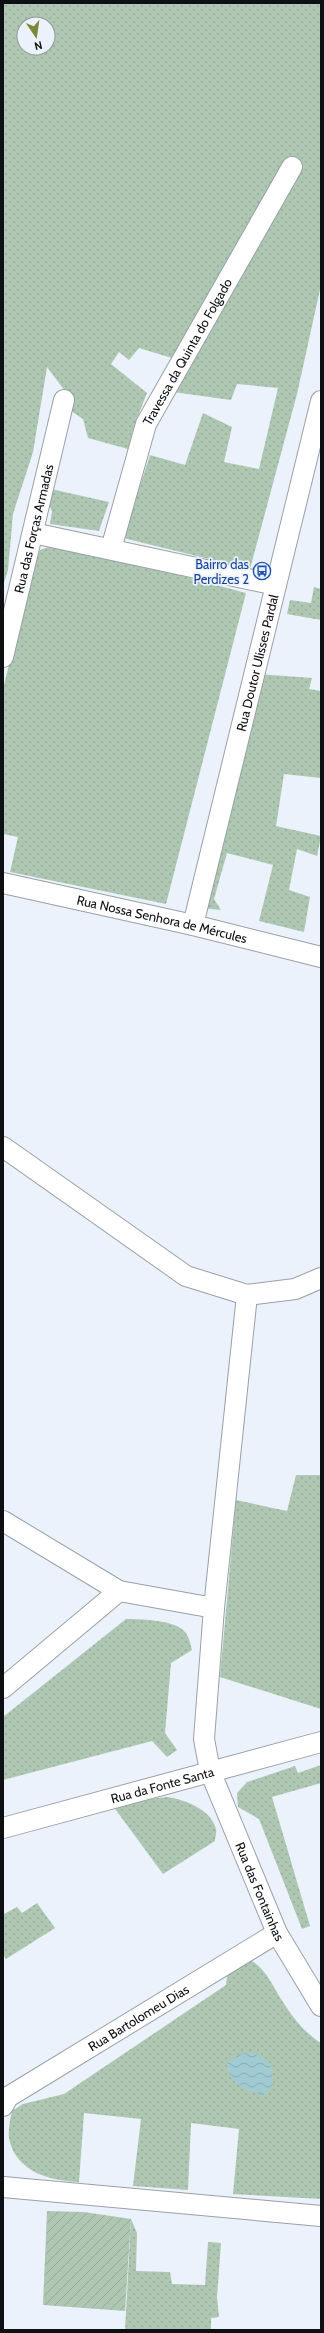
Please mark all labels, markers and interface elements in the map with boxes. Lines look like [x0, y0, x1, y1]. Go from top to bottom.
north arrow [16, 16, 56, 56]
text: N [33, 38, 44, 53]
street label: Travessa da Quinta do Folgado [139, 275, 235, 428]
street label: Rua das Forças Armadas [10, 462, 57, 595]
place label: Bairro das Perdizes 2 [193, 556, 250, 587]
bus stop icon: Bairro das Perdizes 2 [252, 561, 272, 581]
street label: Rua Doutor Ulisses Pardal [233, 593, 282, 733]
street label: Rua Nossa Senhora de Mércules [75, 892, 249, 946]
street label: Rua da Fonte Santa [109, 1763, 216, 1807]
street label: Rua das Fontainhas [232, 1840, 288, 1944]
street label: Rua Bartolomeu Dias [85, 1980, 192, 2054]

